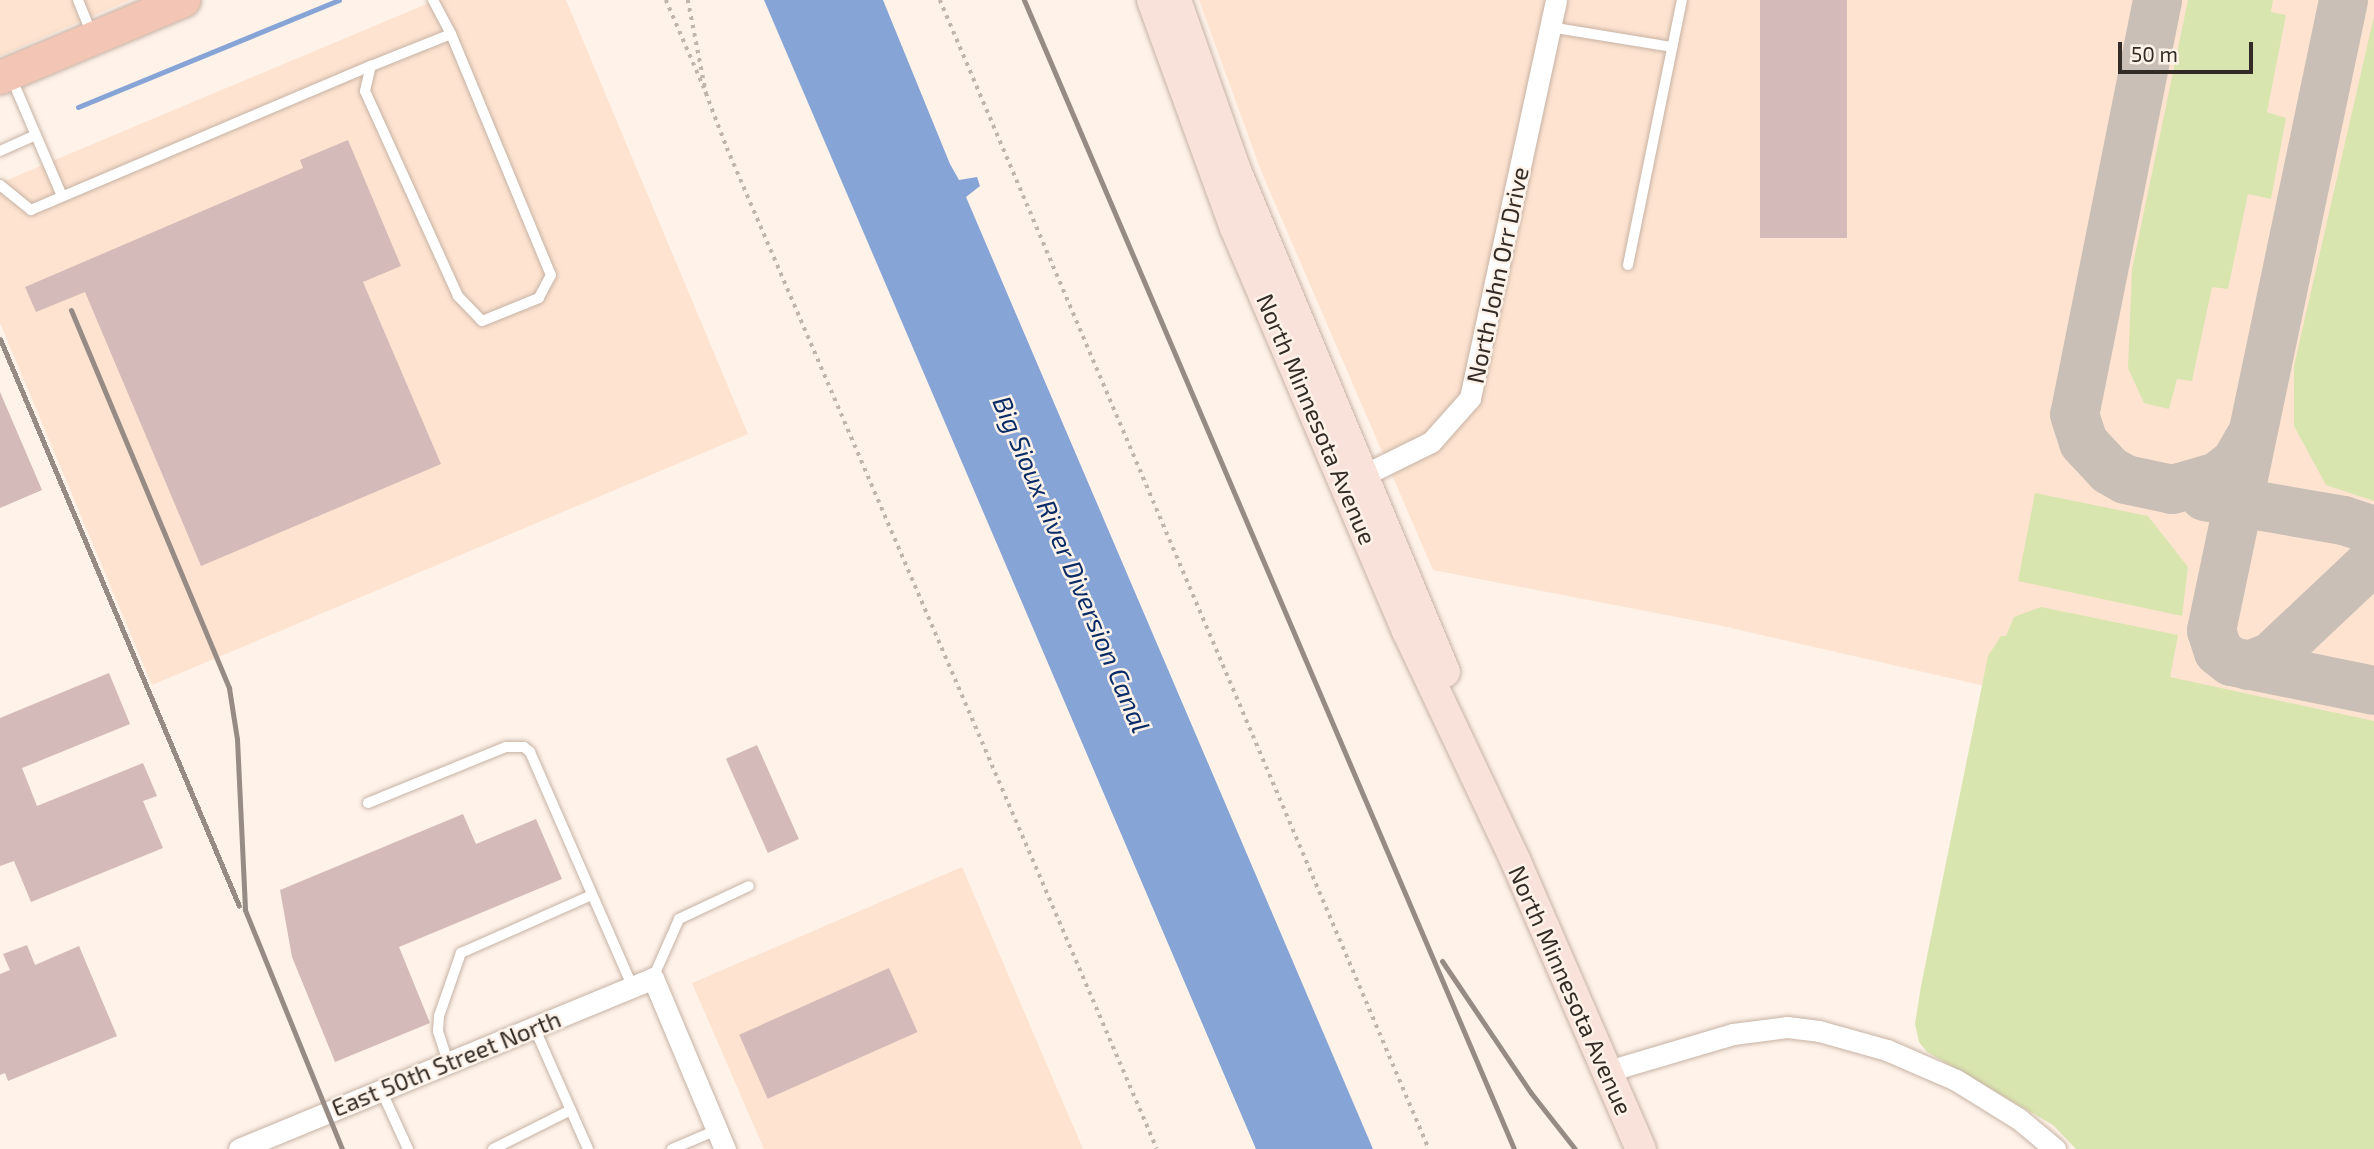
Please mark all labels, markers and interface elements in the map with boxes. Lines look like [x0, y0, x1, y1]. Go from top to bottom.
scale bar [2122, 28, 2257, 72]
text: 50 m [2131, 41, 2178, 66]
street label: North John Orr Drive [1460, 164, 1534, 386]
street label: North Minnesota Avenue [1251, 289, 1383, 549]
water label: Big Sioux River Diversion Canal [987, 391, 1157, 737]
street label: North Minnesota Avenue [1503, 861, 1639, 1119]
street label: East 50th Street North [327, 1004, 565, 1122]

